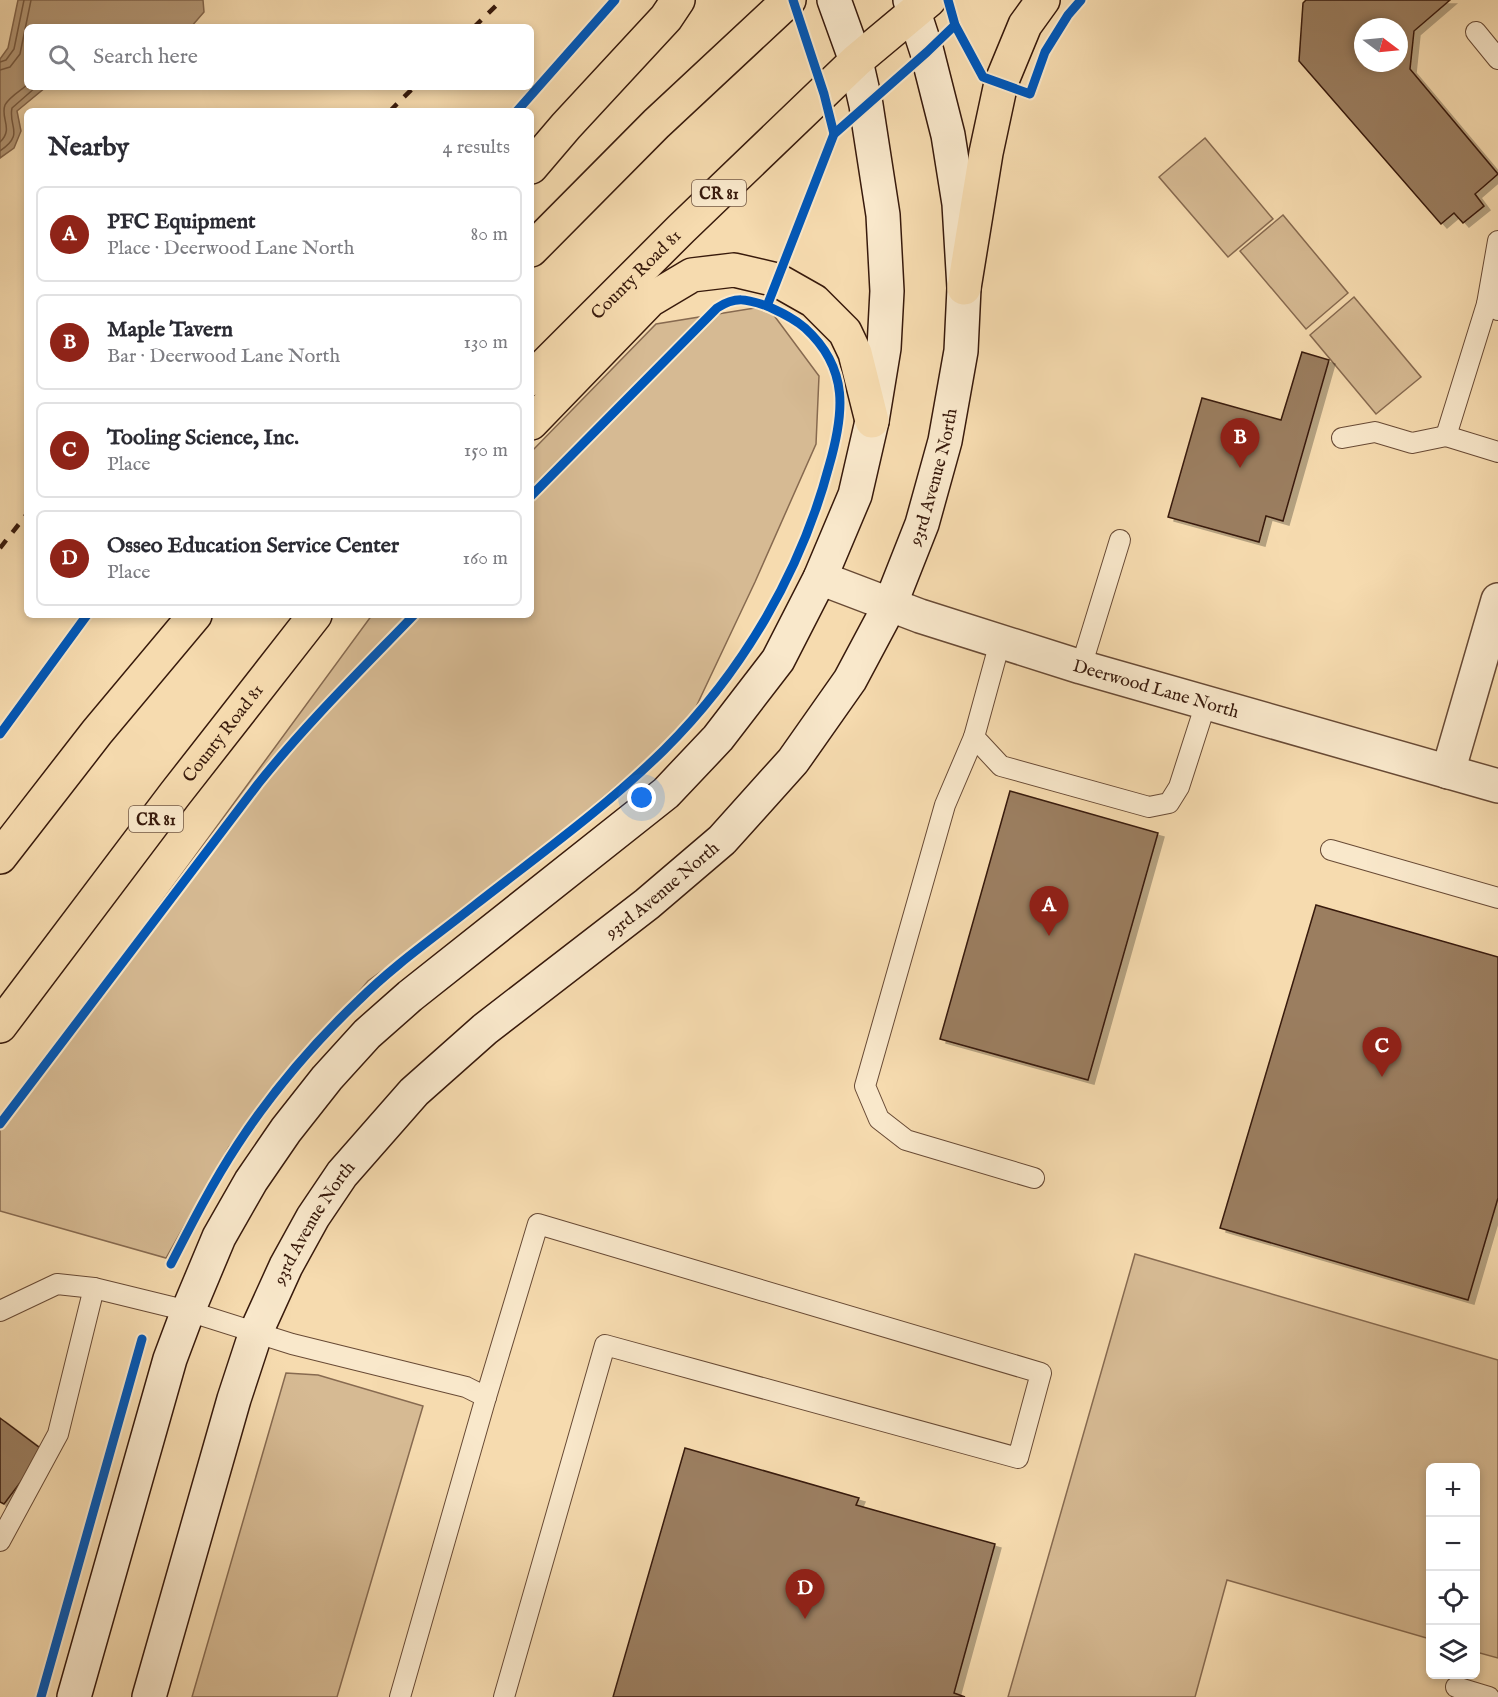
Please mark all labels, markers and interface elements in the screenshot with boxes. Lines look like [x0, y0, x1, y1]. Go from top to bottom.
north arrow [1354, 18, 1408, 72]
search box [24, 24, 534, 90]
icon: search [45, 41, 78, 74]
text: Search here [93, 43, 198, 71]
text: Nearby [48, 131, 129, 164]
text: 4 results [443, 135, 510, 160]
road number: CR 81 [692, 180, 746, 206]
text: PFC Equipment [107, 208, 256, 236]
text: A [63, 222, 76, 247]
text: 80 m [471, 222, 508, 247]
street label: County Road 81 [587, 225, 687, 326]
text: Place · Deerwood Lane North [107, 236, 354, 261]
text: Maple Tavern [107, 316, 233, 344]
text: B [63, 330, 76, 355]
text: 130 m [463, 330, 508, 355]
text: Bar · Deerwood Lane North [107, 344, 340, 369]
street label: 93rd Avenue North [904, 406, 964, 550]
pin: B [1220, 418, 1260, 468]
text: Tooling Science, Inc. [107, 424, 299, 452]
text: C [62, 438, 77, 463]
text: 150 m [464, 438, 508, 463]
text: Place [107, 452, 150, 477]
text: Osseo Education Service Center [107, 532, 399, 560]
text: D [61, 546, 78, 571]
text: 160 m [462, 546, 508, 571]
text: Place [107, 560, 150, 585]
street label: Deerwood Lane North [1070, 655, 1242, 725]
street label: County Road 81 [178, 680, 270, 788]
your location [627, 783, 656, 812]
road number: CR 81 [129, 806, 183, 832]
street label: 93rd Avenue North [601, 837, 725, 945]
pin: A [1030, 886, 1068, 936]
pin: C [1362, 1028, 1402, 1077]
street label: 93rd Avenue North [268, 1157, 361, 1290]
map controls [1426, 1463, 1480, 1679]
button: + [1426, 1463, 1480, 1517]
button: − [1426, 1517, 1480, 1571]
pin: D [786, 1570, 824, 1619]
button: locate [1426, 1571, 1480, 1625]
button: layers [1426, 1625, 1480, 1679]

